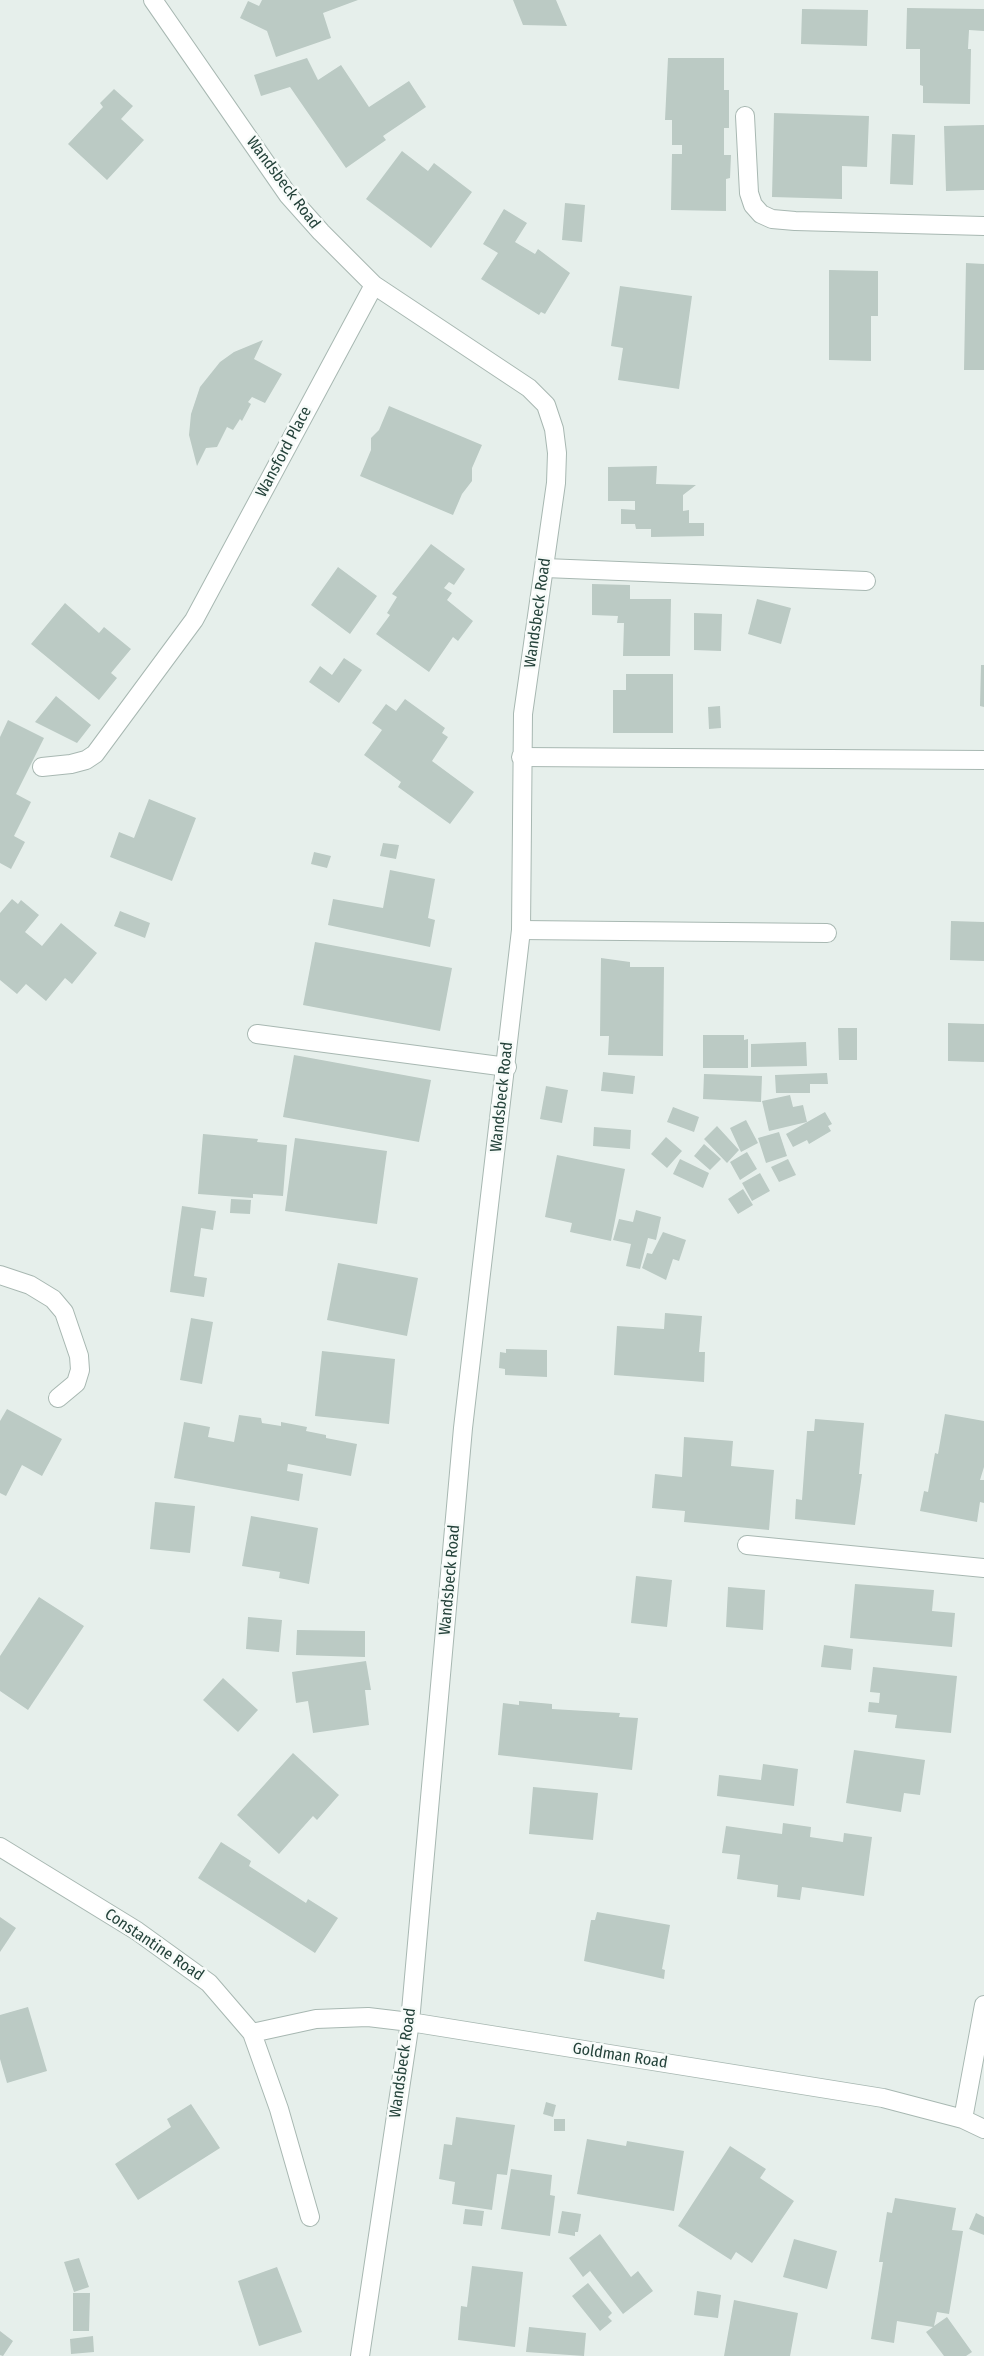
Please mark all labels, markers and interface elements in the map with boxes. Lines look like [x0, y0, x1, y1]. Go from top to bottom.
street label: Wandsbeck Road [242, 133, 324, 233]
street label: Wansford Place [252, 403, 316, 501]
street label: Wandsbeck Road [521, 557, 555, 669]
street label: Wandsbeck Road [487, 1041, 517, 1153]
street label: Wandsbeck Road [436, 1524, 464, 1636]
street label: Constantine Road [101, 1905, 207, 1985]
street label: Wandsbeck Road [386, 2007, 420, 2119]
street label: Goldman Road [571, 2039, 669, 2073]

